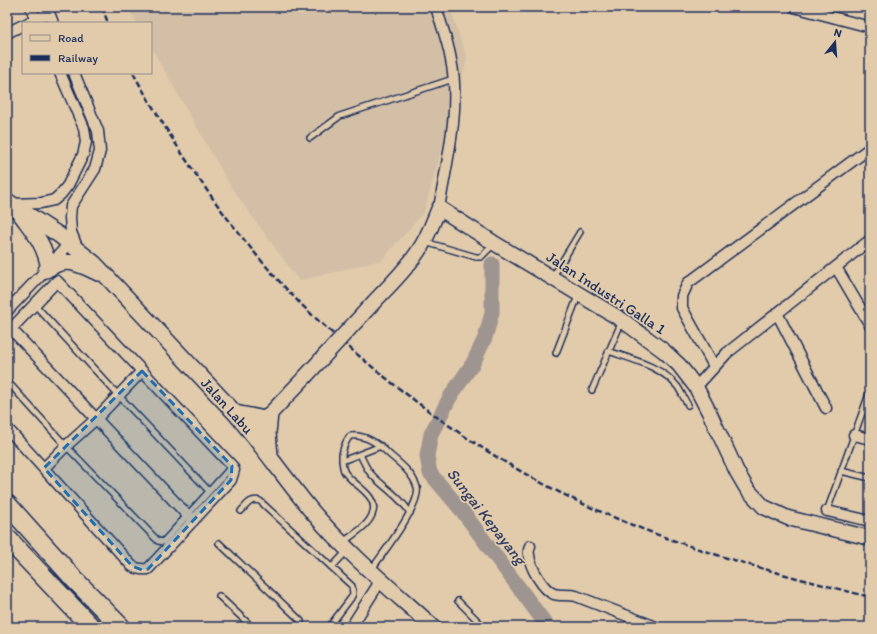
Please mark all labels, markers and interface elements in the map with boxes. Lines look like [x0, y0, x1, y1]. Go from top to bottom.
legend [22, 22, 152, 74]
north arrow [815, 22, 855, 62]
text: N [832, 26, 843, 40]
text: Road [58, 31, 84, 45]
text: Railway [58, 51, 98, 65]
street label: Jalan Industri Galla 1 [543, 248, 669, 338]
street label: Jalan Labu [197, 374, 257, 438]
water label: Sungai Kepayang [443, 464, 531, 570]

